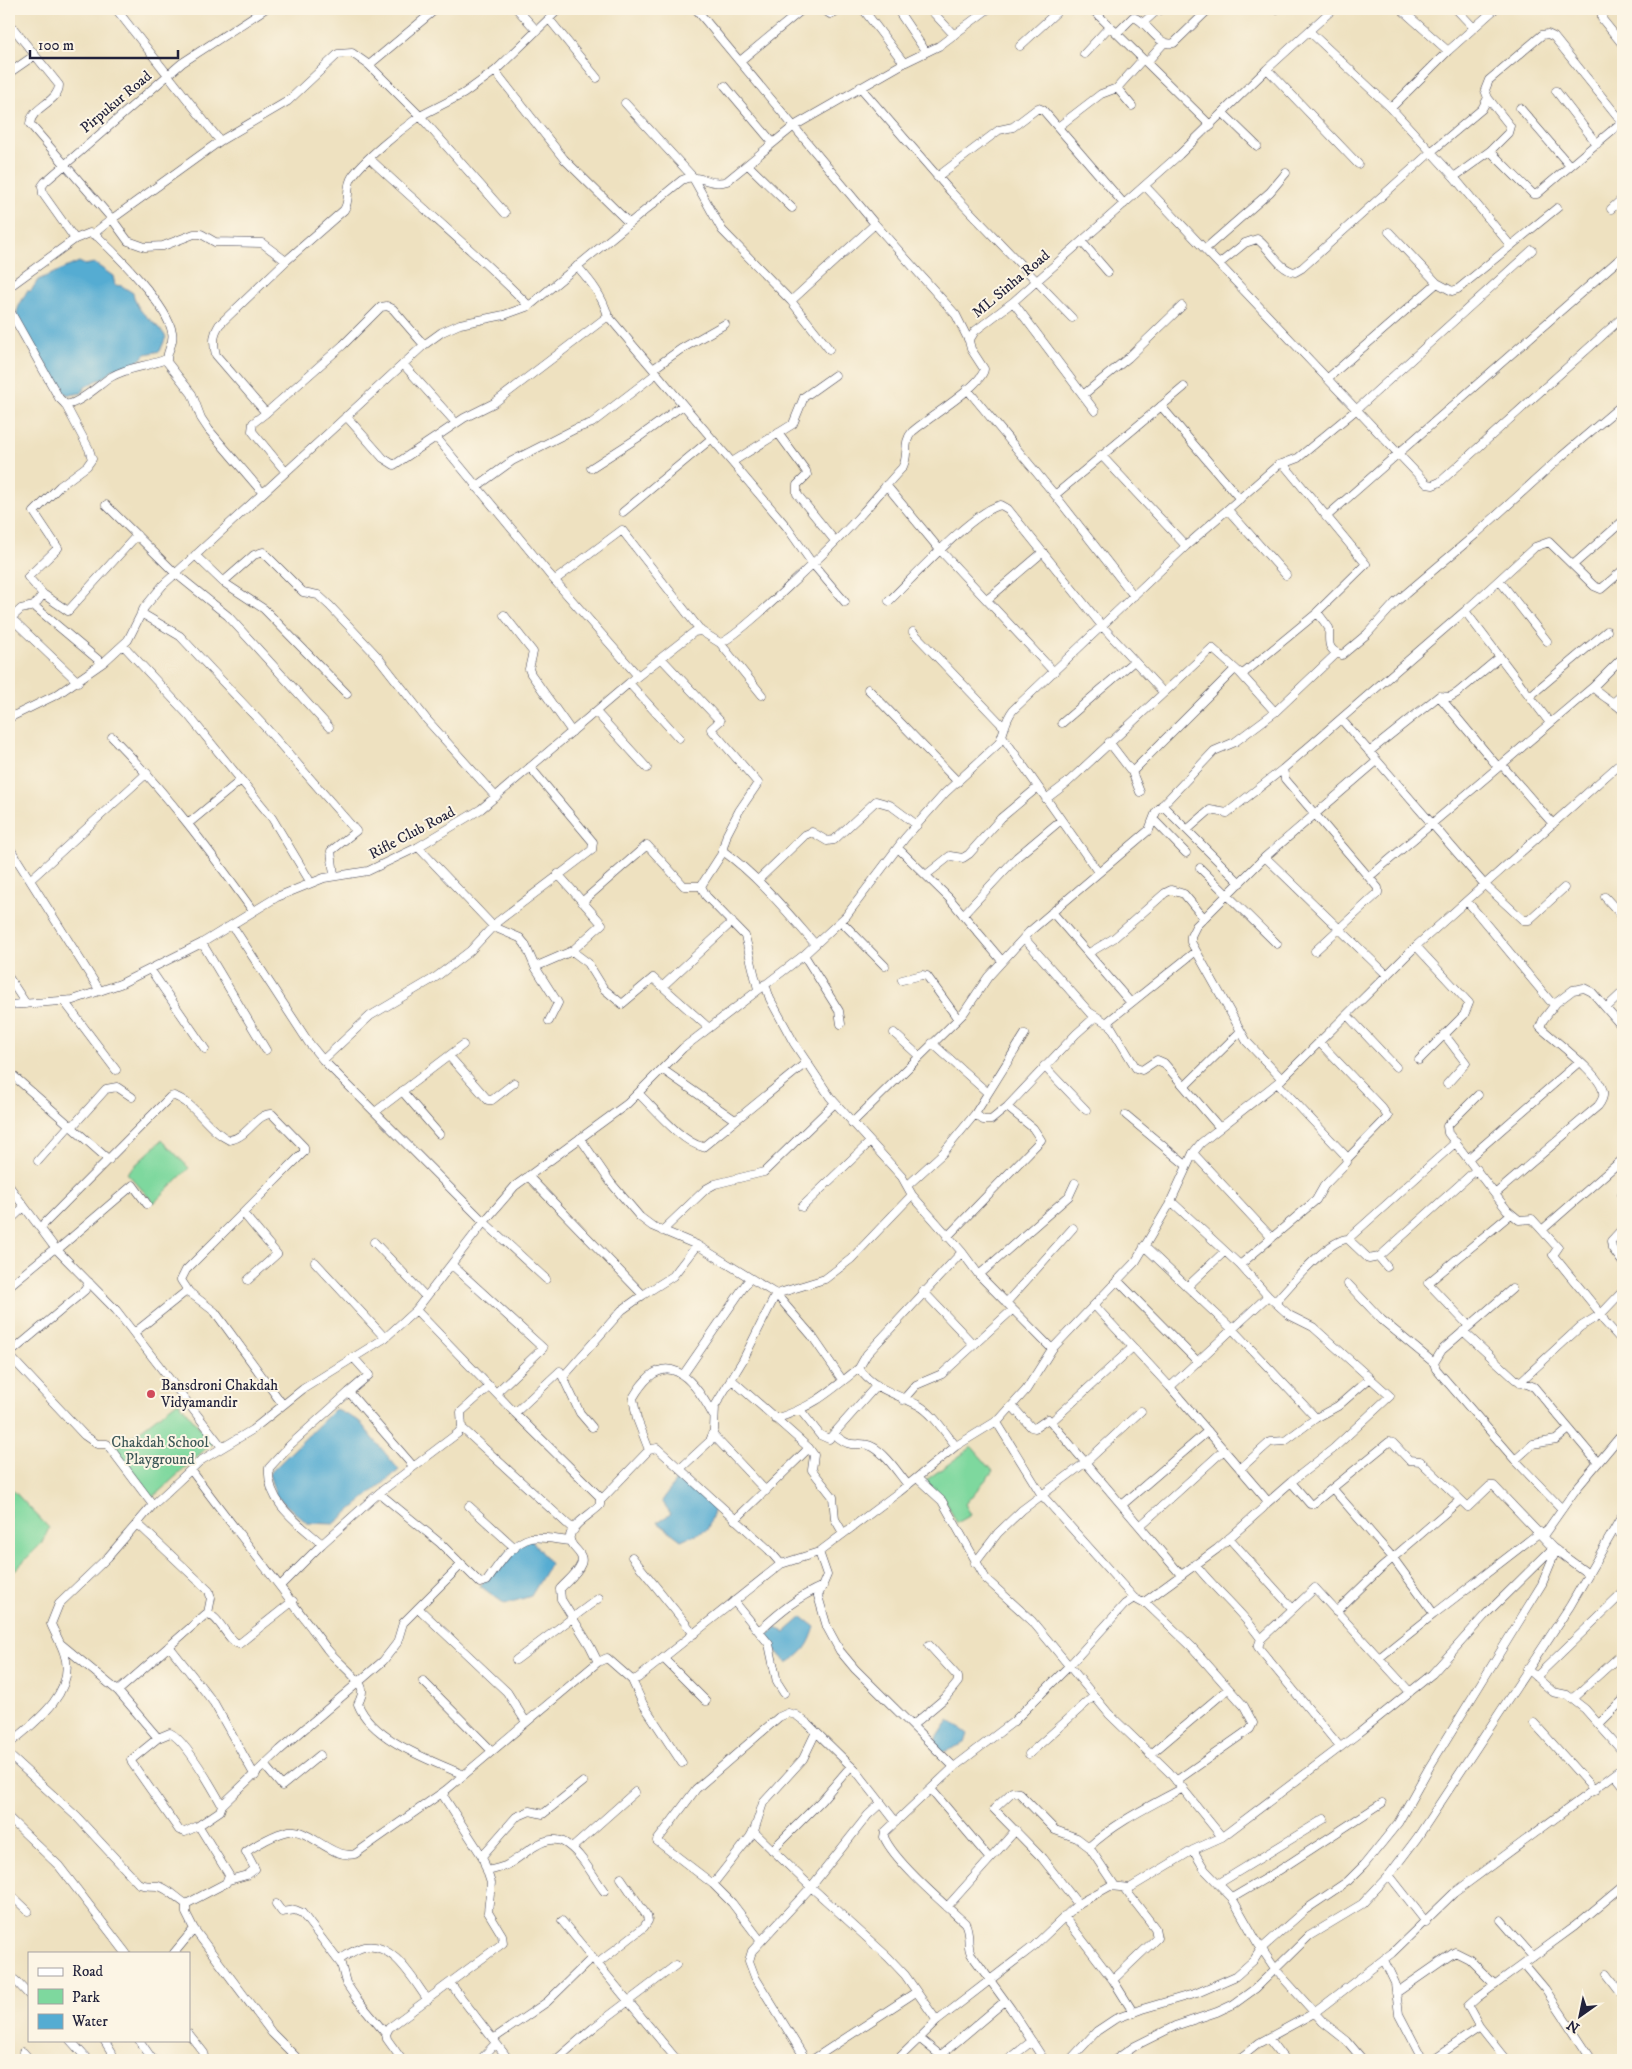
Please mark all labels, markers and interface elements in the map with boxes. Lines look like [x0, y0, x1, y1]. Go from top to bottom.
scale bar [30, 28, 178, 60]
text: 100 m [38, 36, 74, 55]
street label: Pirpukur Road [76, 66, 156, 137]
street label: ML Sinha Road [968, 246, 1054, 322]
street label: Rifle Club Road [366, 802, 459, 864]
place label: Bansdroni Chakdah Vidyamandir [160, 1376, 278, 1412]
marker: Bansdroni Chakdah Vidyamandir [145, 1388, 157, 1400]
park label: Chakdah School Playground [111, 1433, 209, 1469]
legend [28, 1952, 190, 2042]
text: Road [72, 1962, 104, 1981]
text: Park [72, 1988, 101, 2007]
north arrow [1554, 1992, 1604, 2042]
text: Water [71, 2012, 108, 2031]
text: N [1563, 2015, 1583, 2037]

